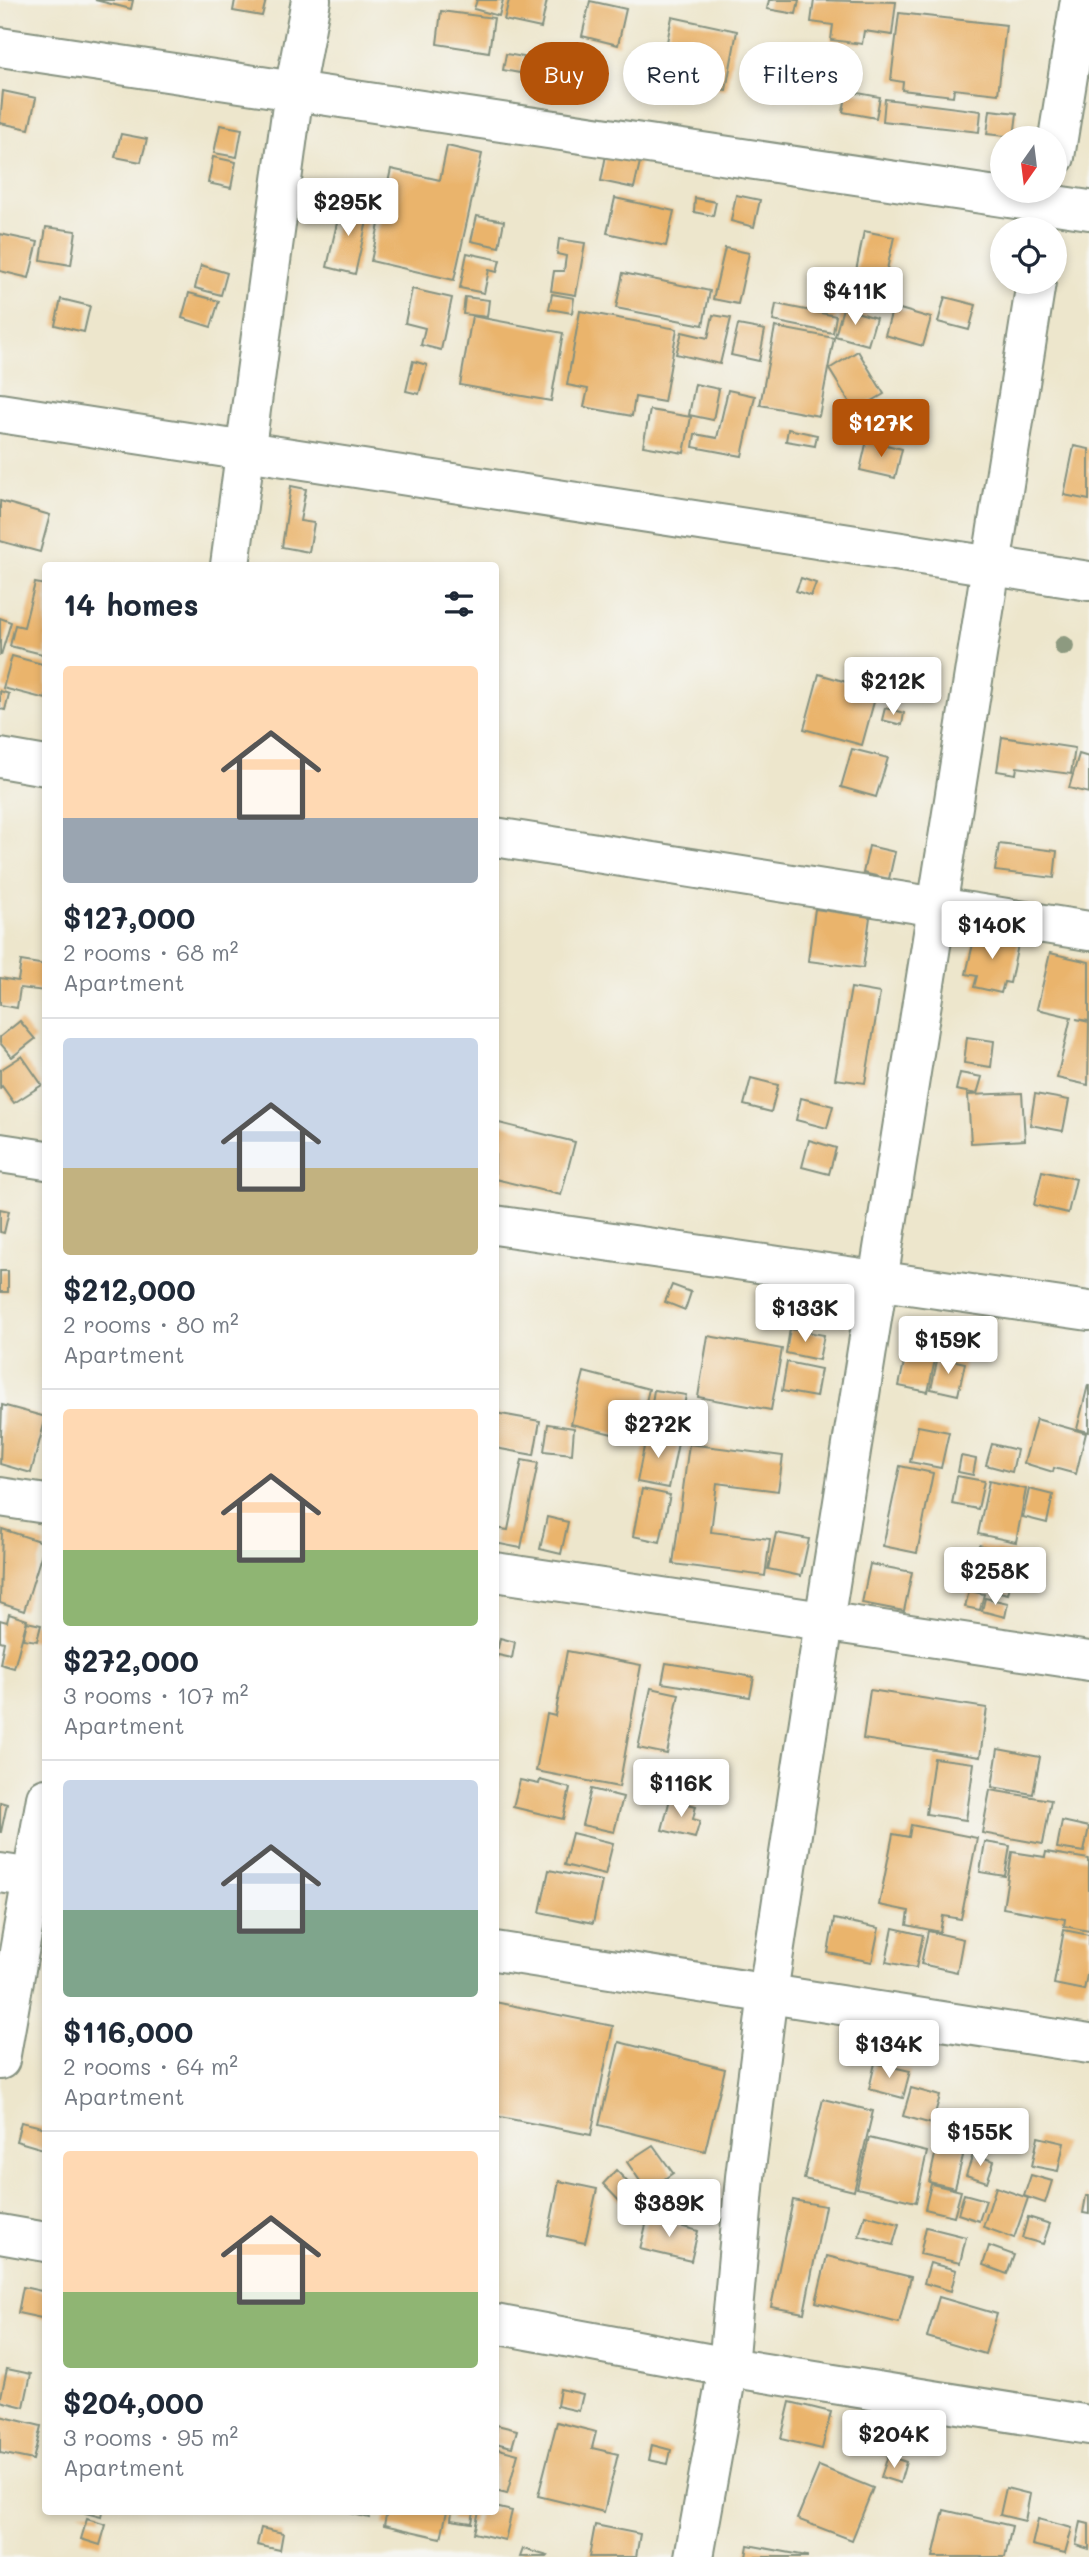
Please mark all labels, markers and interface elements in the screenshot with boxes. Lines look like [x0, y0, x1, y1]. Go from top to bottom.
chip: Buy [520, 42, 609, 105]
chip: Rent [623, 42, 725, 105]
chip: Filters [739, 42, 863, 105]
north arrow [990, 126, 1068, 203]
map controls [990, 126, 1067, 294]
pin: $295K [299, 178, 397, 238]
text: $295K [313, 186, 383, 216]
button: locate [990, 217, 1067, 294]
pin: $411K [806, 268, 904, 327]
text: $411K [823, 275, 887, 305]
pin: $127K [832, 400, 930, 459]
text: $127K [848, 407, 914, 437]
text: 14 homes [63, 584, 199, 624]
icon: filters [440, 585, 478, 623]
pin: $212K [844, 658, 942, 717]
text: $212K [860, 665, 926, 695]
icon: home [208, 712, 334, 838]
text: $127,000 [63, 897, 195, 937]
pin: $140K [943, 902, 1041, 961]
text: $140K [958, 909, 1026, 939]
text: 2 rooms · 68 m² [63, 937, 238, 967]
text: Apartment [63, 967, 185, 997]
icon: home [208, 1084, 334, 1210]
text: $212,000 [63, 1269, 195, 1309]
pin: $133K [756, 1284, 854, 1344]
text: $133K [771, 1292, 839, 1322]
text: 2 rooms · 80 m² [63, 1309, 239, 1339]
pin: $159K [899, 1316, 997, 1376]
text: $159K [915, 1324, 981, 1354]
text: Apartment [63, 1339, 185, 1369]
pin: $272K [609, 1400, 707, 1460]
text: $272K [624, 1408, 692, 1438]
icon: home [208, 1455, 334, 1581]
pin: $258K [946, 1548, 1044, 1607]
text: $258K [960, 1555, 1030, 1585]
text: $272,000 [63, 1640, 199, 1680]
text: 3 rooms · 107 m² [63, 1680, 249, 1710]
text: Apartment [63, 1710, 185, 1740]
pin: $116K [632, 1759, 730, 1819]
text: $116K [649, 1767, 713, 1797]
icon: home [208, 1826, 334, 1952]
text: $116,000 [63, 2011, 193, 2051]
pin: $134K [840, 2021, 938, 2080]
text: $134K [855, 2028, 923, 2058]
text: 2 rooms · 64 m² [63, 2051, 238, 2081]
text: Apartment [63, 2081, 185, 2111]
pin: $155K [931, 2108, 1029, 2168]
text: $155K [947, 2116, 1013, 2146]
pin: $389K [620, 2180, 718, 2239]
text: $389K [633, 2187, 705, 2217]
icon: home [208, 2197, 334, 2323]
text: $204,000 [63, 2382, 204, 2422]
pin: $204K [845, 2410, 943, 2470]
text: $204K [858, 2418, 930, 2448]
text: 3 rooms · 95 m² [63, 2422, 238, 2452]
text: Apartment [63, 2452, 185, 2482]

